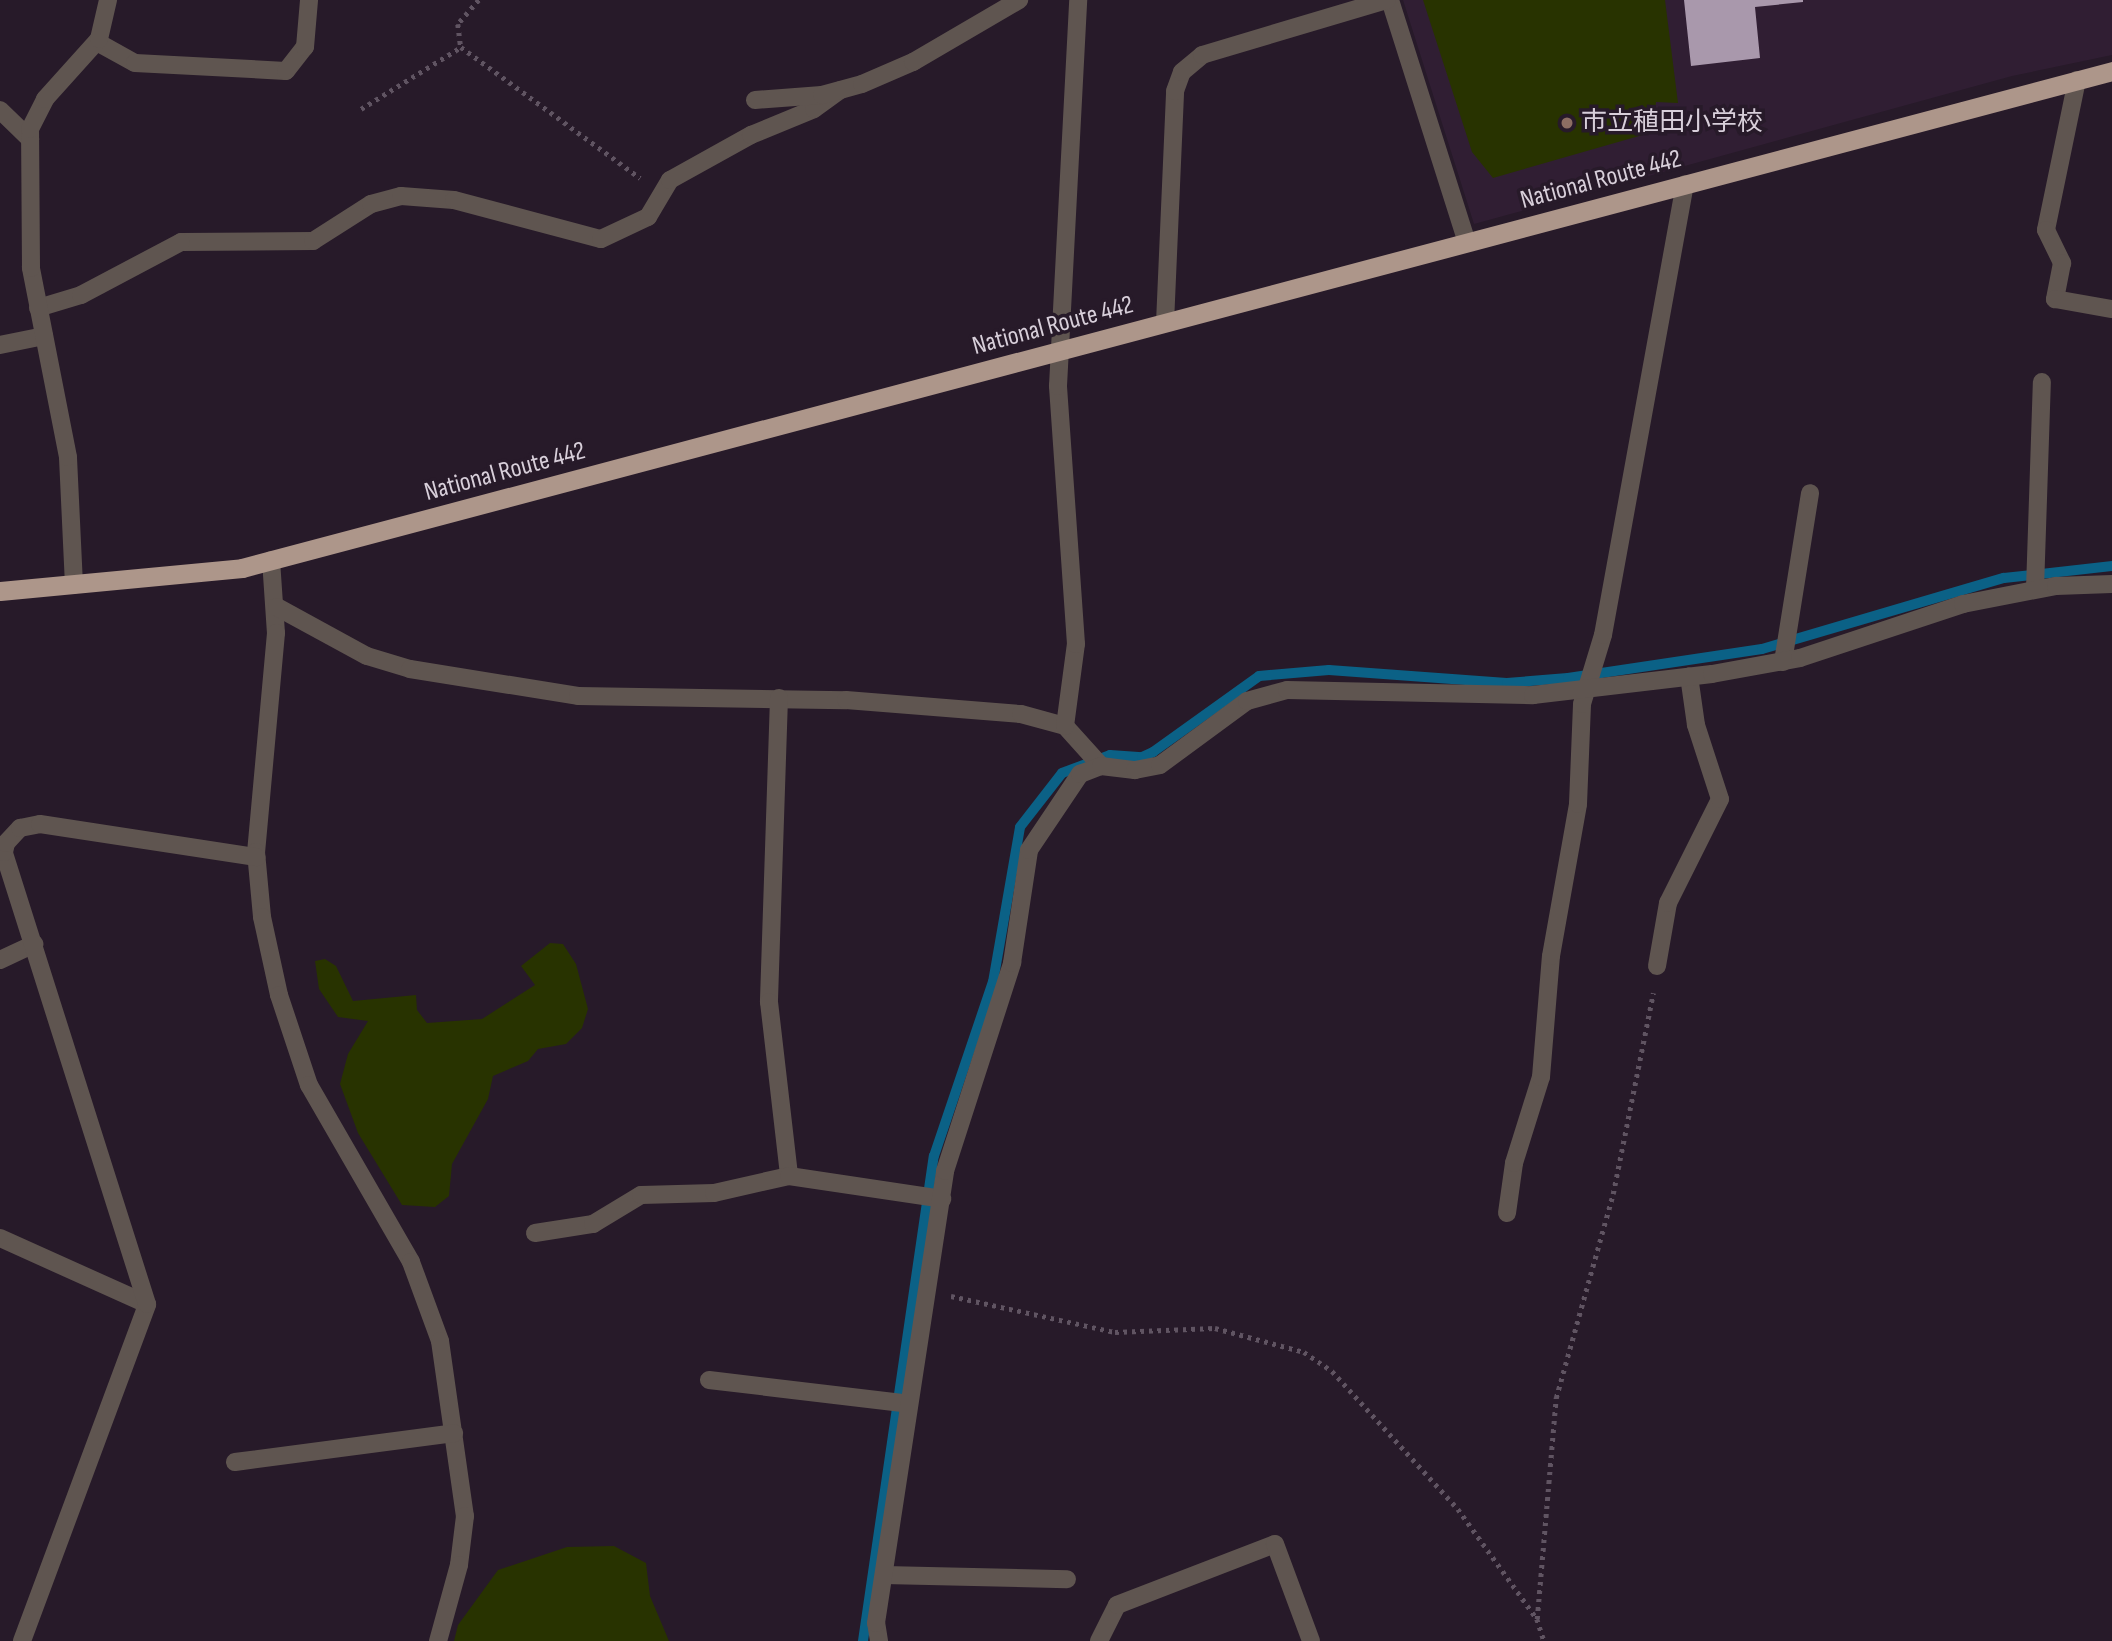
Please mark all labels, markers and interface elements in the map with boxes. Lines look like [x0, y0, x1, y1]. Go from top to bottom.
place label: 市立稙田小学校 [1581, 107, 1763, 139]
marker: 市立稙田小学校 [1559, 115, 1575, 131]
street label: National Route 442 [1517, 144, 1685, 216]
street label: National Route 442 [969, 290, 1137, 362]
street label: National Route 442 [421, 436, 589, 508]

